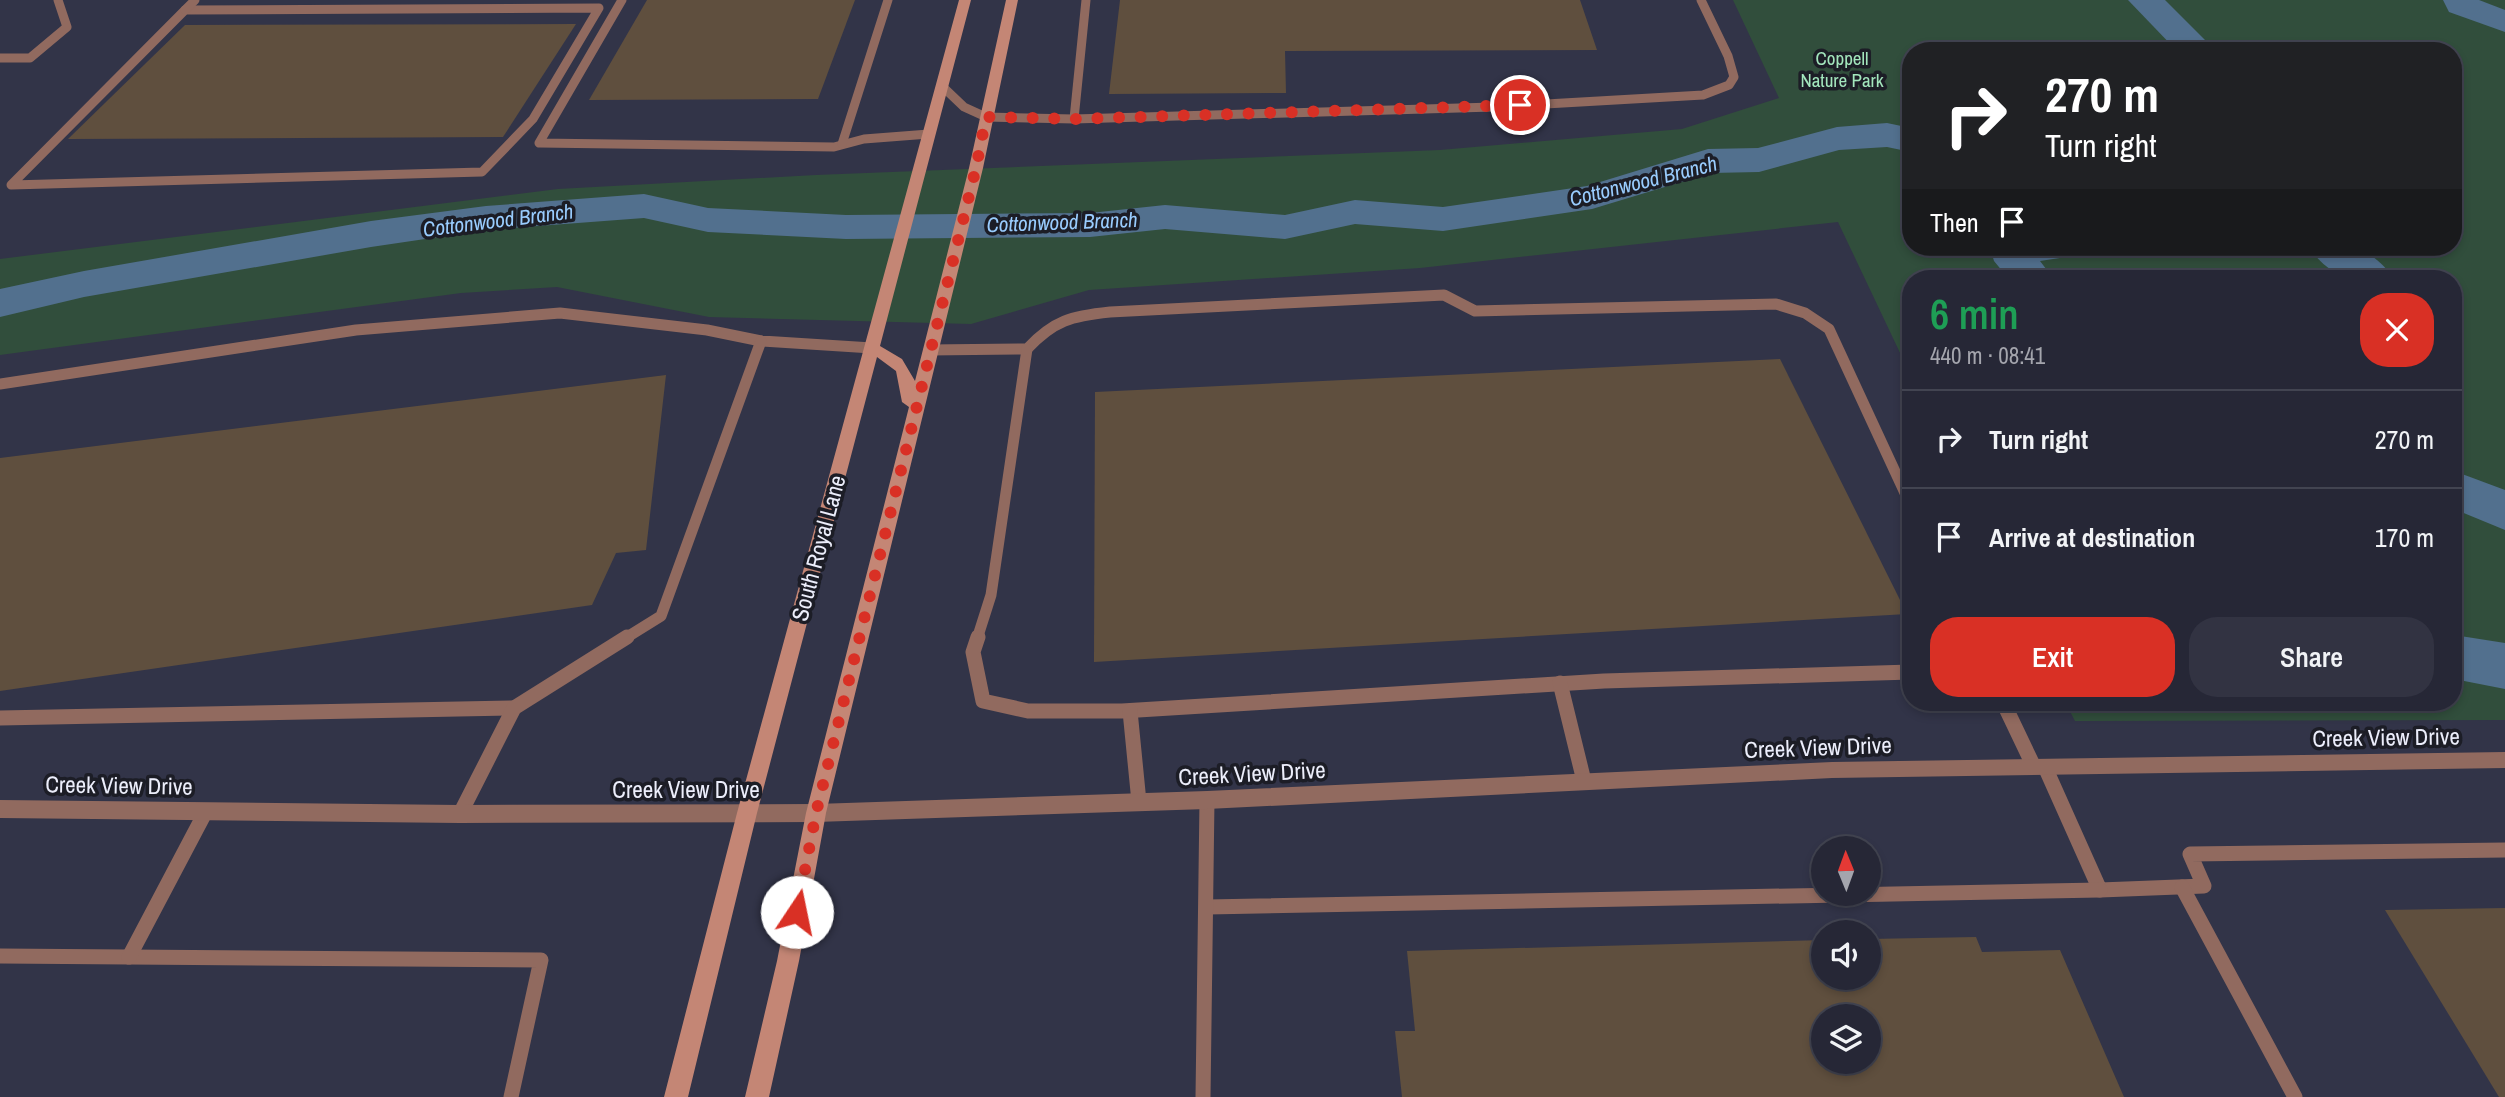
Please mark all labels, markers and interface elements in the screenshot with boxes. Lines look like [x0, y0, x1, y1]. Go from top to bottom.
park label: Coppell Nature Park [1800, 45, 1884, 93]
text: 270 m [2045, 61, 2159, 127]
icon: right [1930, 70, 2021, 161]
pin [1490, 75, 1550, 135]
icon: arrive [1501, 86, 1539, 124]
text: Turn right [2045, 124, 2157, 167]
water label: Cottonwood Branch [1566, 149, 1720, 213]
water label: Cottonwood Branch [421, 196, 575, 244]
icon: arrive [1993, 203, 2031, 241]
water label: Cottonwood Branch [986, 205, 1138, 239]
text: Then [1930, 205, 1979, 240]
text: 6 min [1930, 286, 2019, 342]
button: close [2360, 293, 2434, 367]
text: 440 m · 08:41 [1930, 340, 2045, 371]
icon: right [1930, 420, 1968, 458]
text: Turn right [1989, 422, 2088, 457]
text: 270 m [2375, 422, 2434, 457]
street label: South Royal Lane [784, 472, 852, 624]
icon: arrive [1930, 518, 1968, 556]
text: Arrive at destination [1989, 520, 2195, 555]
text: 170 m [2375, 520, 2434, 555]
button: Exit [1930, 617, 2175, 697]
button: Share [2189, 617, 2434, 697]
street label: Creek View Drive [2312, 720, 2460, 754]
street label: Creek View Drive [1744, 729, 1892, 765]
street label: Creek View Drive [1178, 754, 1326, 792]
street label: Creek View Drive [45, 768, 193, 802]
street label: Creek View Drive [612, 774, 760, 805]
north arrow [1811, 836, 1881, 906]
map controls [1811, 836, 1881, 1074]
position arrow [760, 875, 834, 949]
button: sound [1811, 920, 1881, 990]
button: layers [1811, 1004, 1881, 1074]

